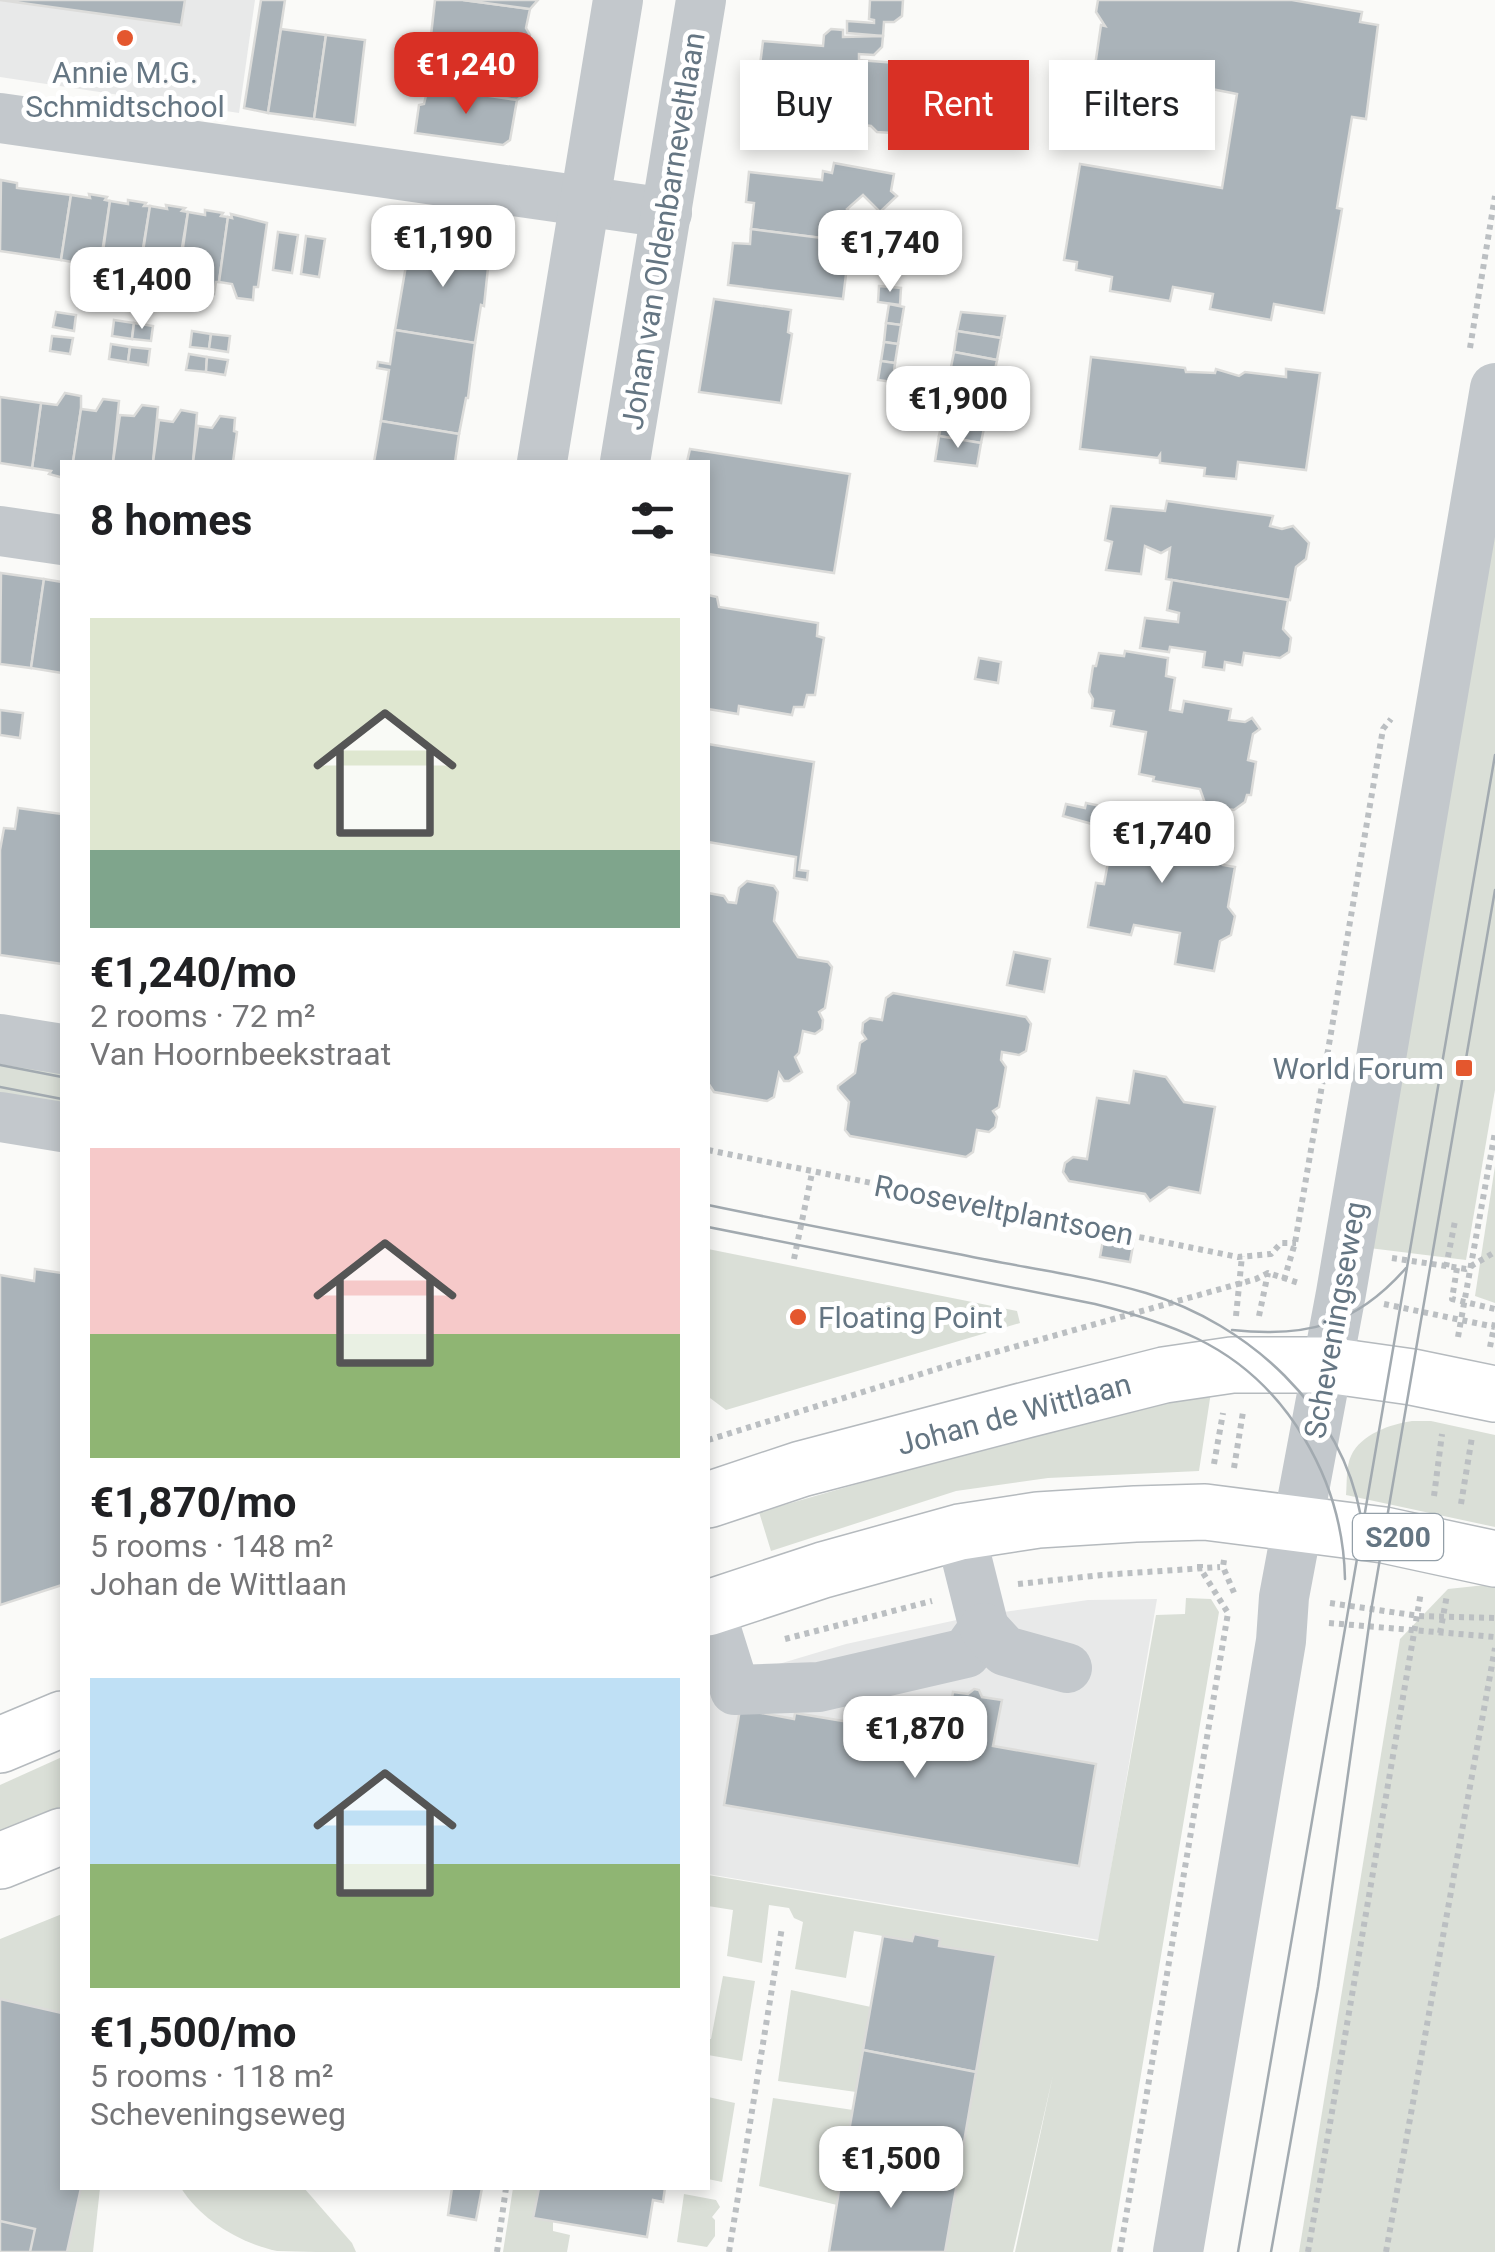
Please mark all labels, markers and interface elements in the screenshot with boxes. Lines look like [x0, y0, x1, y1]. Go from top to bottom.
marker: Annie M.G. Schmidtschool [114, 27, 136, 49]
street label: Johan van Oldenbarneveltlaan [614, 30, 712, 432]
pin: €1,240 [385, 32, 547, 117]
text: €1,240 [416, 45, 516, 83]
place label: Annie M.G. Schmidtschool [25, 55, 225, 124]
chip: Buy [740, 60, 868, 150]
chip: Rent [888, 60, 1029, 150]
chip: Filters [1049, 60, 1215, 150]
pin: €1,190 [362, 205, 524, 290]
pin: €1,740 [809, 210, 971, 295]
text: €1,190 [393, 218, 493, 256]
text: €1,740 [840, 223, 940, 261]
pin: €1,400 [61, 247, 223, 332]
text: €1,400 [92, 260, 192, 298]
pin: €1,900 [877, 366, 1039, 451]
text: €1,900 [908, 379, 1008, 417]
icon: filters [625, 493, 680, 548]
text: 8 homes [90, 496, 252, 545]
icon: home [295, 683, 475, 863]
pin: €1,740 [1081, 801, 1243, 886]
text: €1,740 [1112, 814, 1212, 852]
text: €1,240/mo [90, 948, 297, 997]
text: 2 rooms · 72 m² [90, 997, 315, 1035]
text: Van Hoornbeekstraat [90, 1035, 391, 1073]
place label: World Forum [1273, 1051, 1444, 1086]
marker: World Forum [1453, 1057, 1475, 1079]
street label: Rooseveltplantsoen [871, 1168, 1137, 1252]
street label: Scheveningseweg [1297, 1199, 1373, 1441]
icon: home [295, 1213, 475, 1393]
place label: Floating Point [818, 1300, 1003, 1335]
marker: Floating Point [787, 1306, 809, 1328]
street label: Johan de Wittlaan [893, 1366, 1135, 1462]
text: €1,870/mo [90, 1478, 297, 1527]
road number: S200 [1353, 1514, 1443, 1560]
text: 5 rooms · 148 m² [90, 1527, 333, 1565]
text: Johan de Wittlaan [90, 1565, 347, 1603]
pin: €1,870 [834, 1696, 996, 1781]
text: €1,870 [865, 1709, 965, 1747]
icon: home [295, 1743, 475, 1923]
text: €1,500/mo [90, 2008, 297, 2057]
text: 5 rooms · 118 m² [90, 2057, 333, 2095]
text: Scheveningseweg [90, 2095, 346, 2133]
pin: €1,500 [810, 2126, 972, 2211]
text: €1,500 [841, 2139, 941, 2177]

